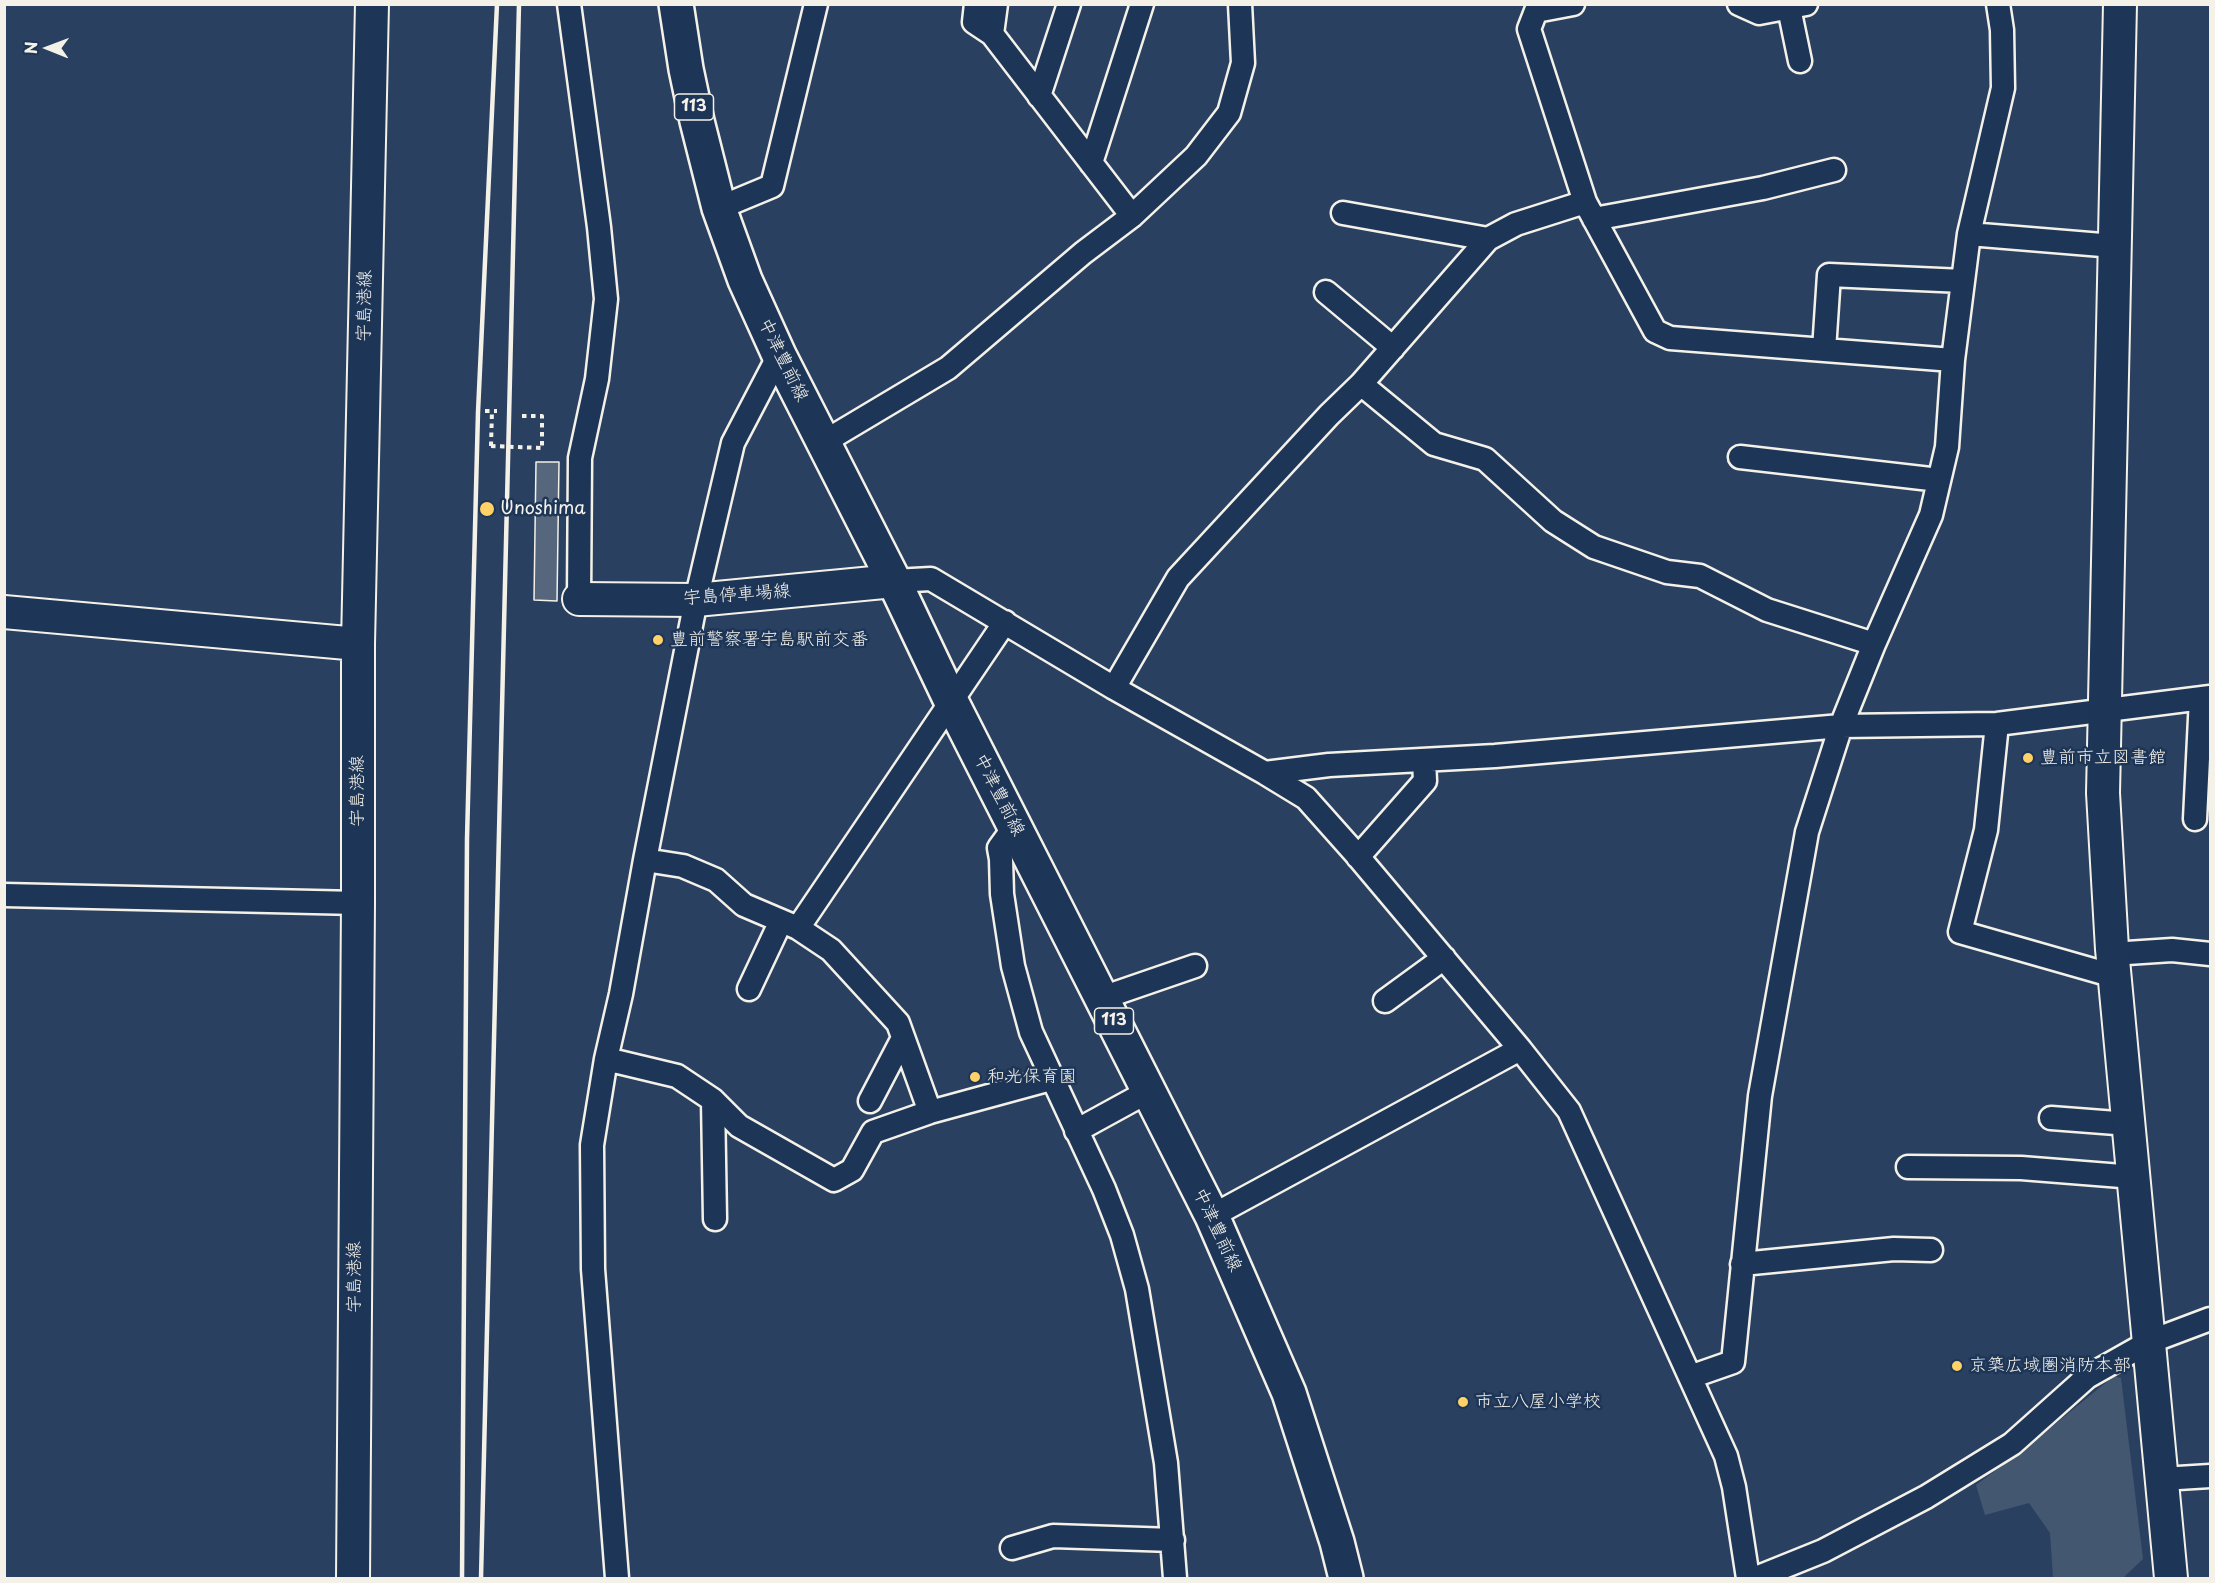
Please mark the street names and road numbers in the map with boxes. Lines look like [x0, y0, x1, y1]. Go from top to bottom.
road number: 113 [674, 94, 714, 120]
street label: 宇島港線 [354, 270, 376, 342]
street label: 中津豊前線 [754, 315, 812, 405]
street label: 宇島停車場線 [682, 580, 792, 610]
street label: 中津豊前線 [969, 750, 1029, 840]
street label: 宇島港線 [347, 755, 369, 827]
road number: 113 [1094, 1008, 1134, 1034]
street label: 中津豊前線 [1188, 1185, 1246, 1275]
street label: 宇島港線 [344, 1241, 366, 1313]

